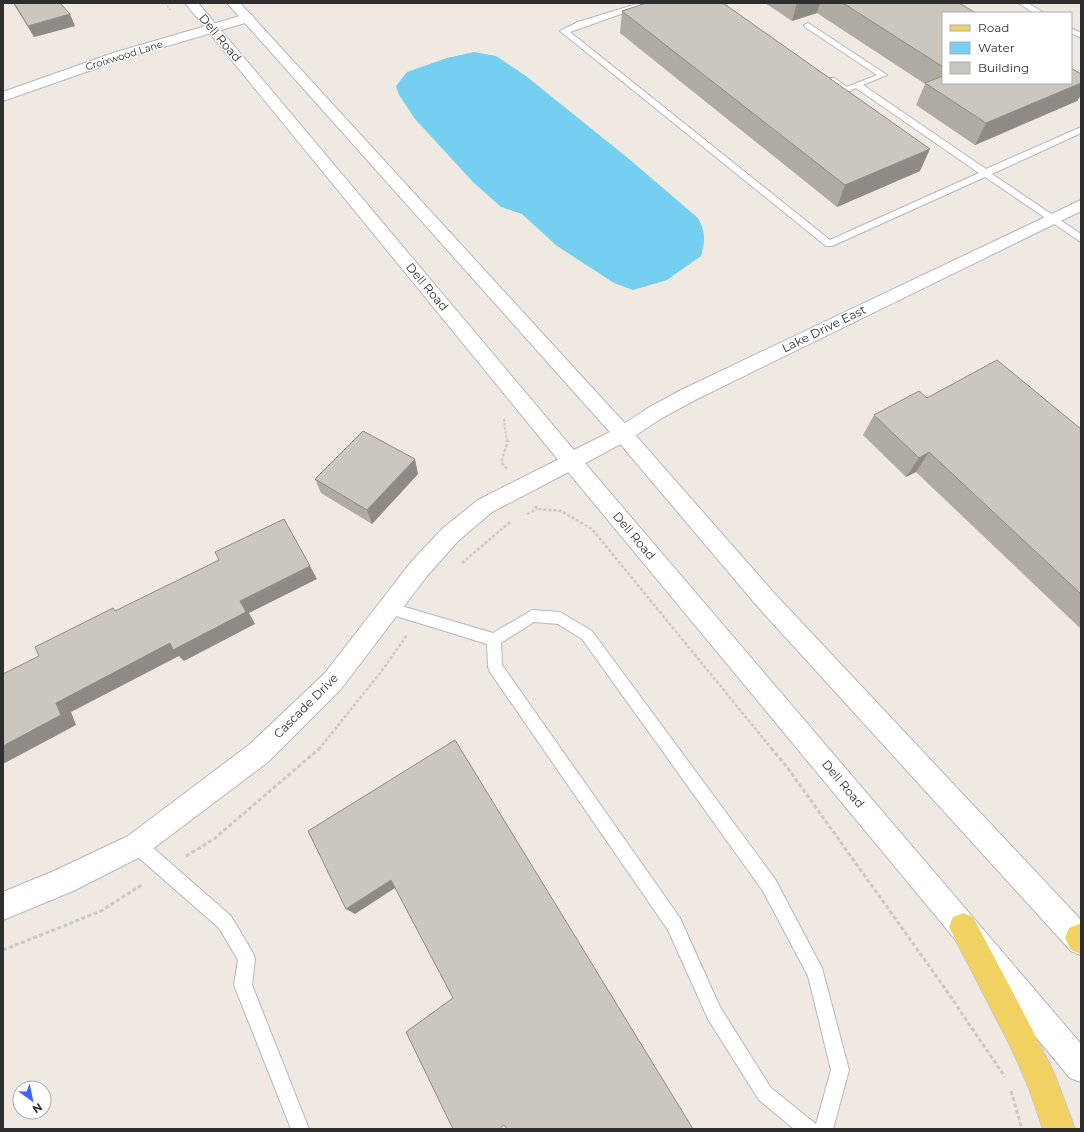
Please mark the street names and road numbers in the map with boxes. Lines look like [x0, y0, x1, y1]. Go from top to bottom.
street label: Dell Road [196, 11, 245, 65]
street label: Croixwood Lane [84, 38, 164, 73]
street label: Dell Road [403, 260, 452, 314]
street label: Lake Drive East [779, 302, 868, 355]
street label: Dell Road [610, 509, 659, 563]
street label: Cascade Drive [270, 670, 341, 741]
street label: Dell Road [819, 757, 868, 811]

